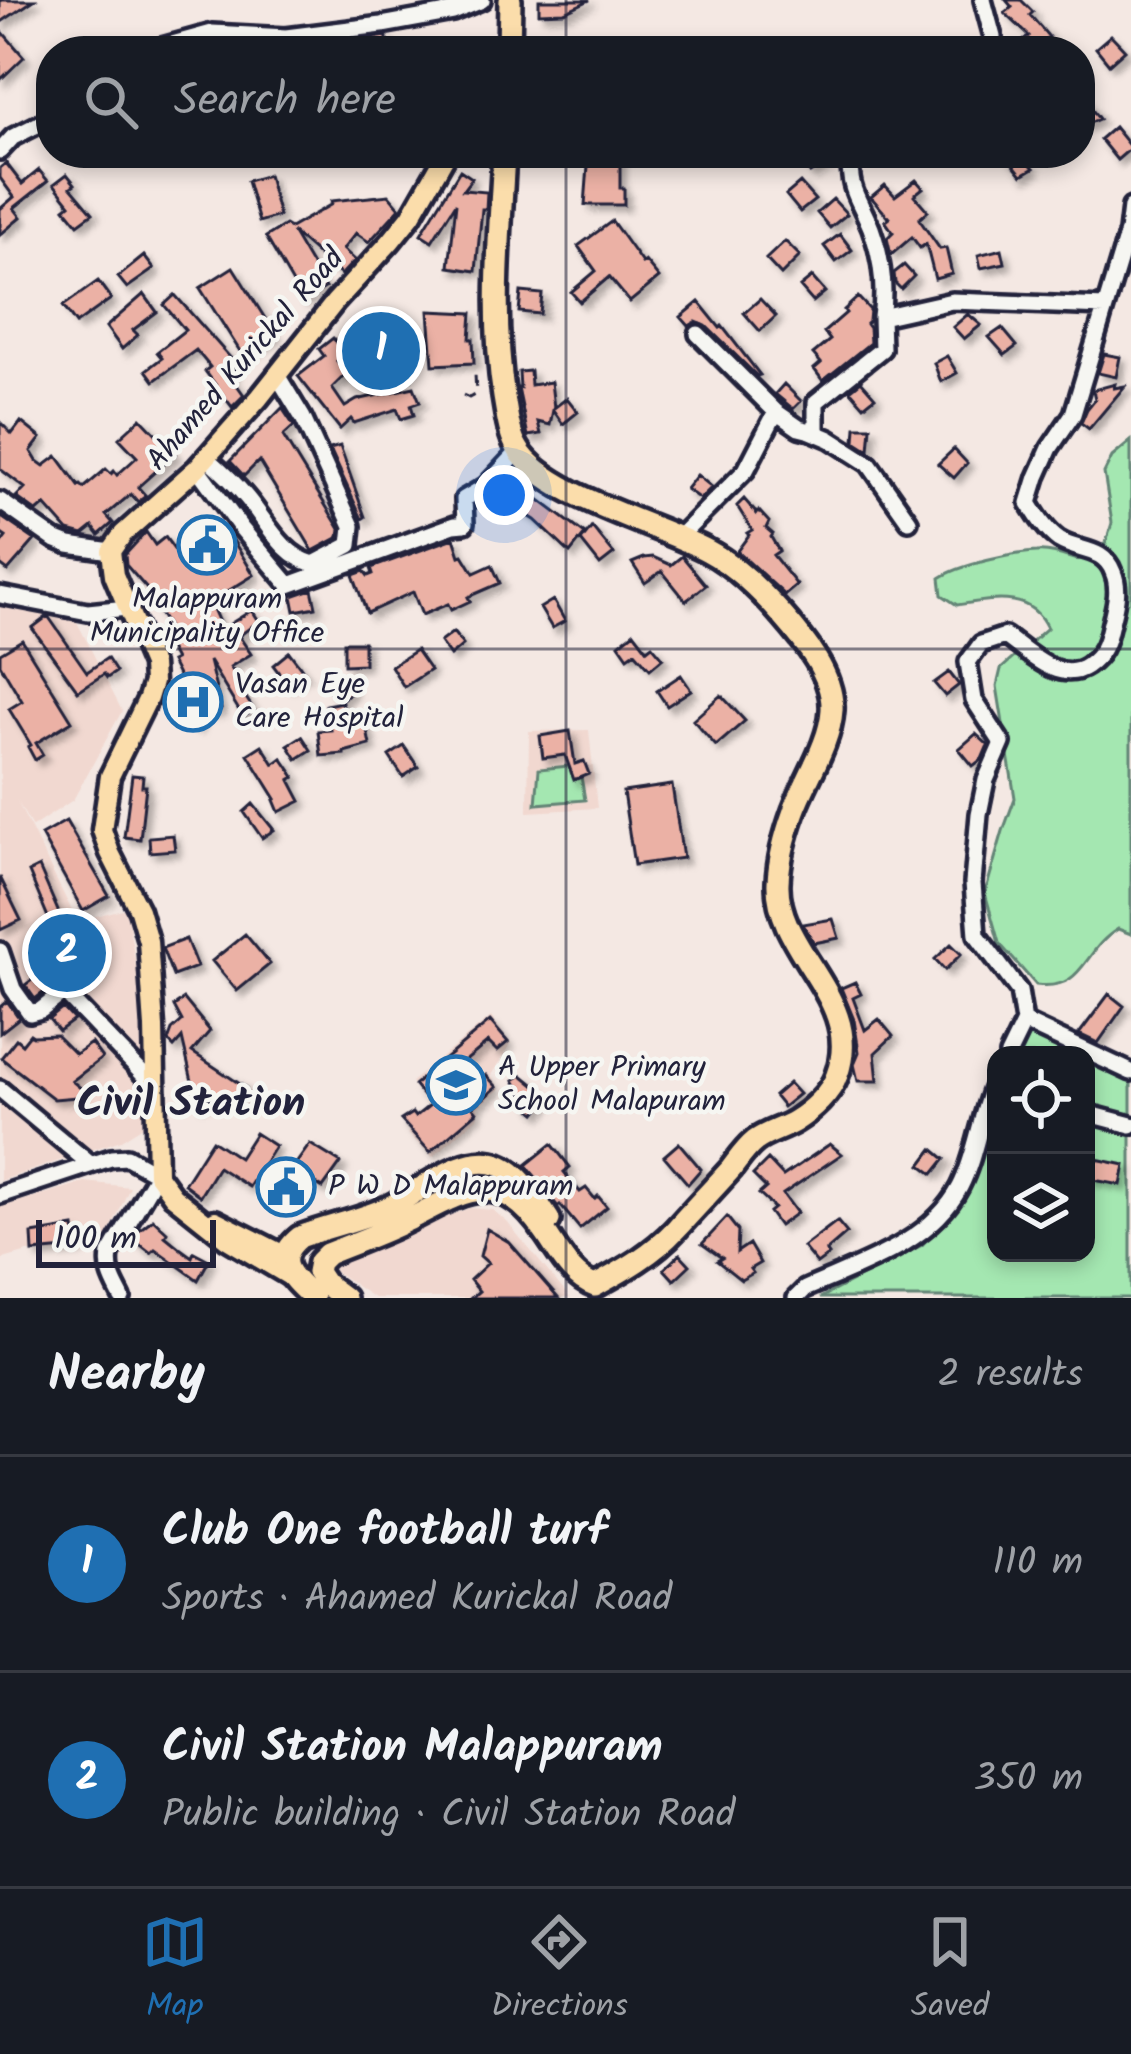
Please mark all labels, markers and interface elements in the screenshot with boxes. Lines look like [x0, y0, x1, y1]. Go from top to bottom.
search box [36, 36, 1095, 168]
text: Search here [174, 66, 396, 138]
icon: search [78, 69, 144, 135]
street label: Ahamed Kurickal Road [135, 237, 358, 483]
pin: 1 [342, 306, 420, 396]
your location [474, 465, 534, 525]
public building icon: Malappuram Municipality Office [176, 514, 238, 576]
place label: Malappuram Municipality Office [90, 576, 324, 658]
place label: Vasan Eye Care Hospital [235, 661, 403, 743]
hospital icon: Vasan Eye Care Hospital [162, 671, 224, 733]
pin: 2 [28, 908, 106, 998]
place label: A Upper Primary School Malapuram [498, 1044, 726, 1126]
map controls [987, 1046, 1095, 1262]
button: locate [987, 1046, 1095, 1154]
school or university icon: A Upper Primary School Malapuram [425, 1054, 487, 1116]
district label: Civil Station [77, 1071, 305, 1138]
button: layers [987, 1154, 1095, 1262]
public building icon: P W D Malappuram [255, 1156, 317, 1218]
place label: P W D Malappuram [328, 1163, 573, 1211]
scale bar [36, 1214, 216, 1267]
text: 100 m [54, 1214, 137, 1267]
text: Nearby [48, 1336, 205, 1417]
text: 2 results [938, 1345, 1083, 1407]
text: Club One football turf [162, 1497, 607, 1569]
text: 1 [81, 1533, 93, 1595]
text: 110 m [992, 1533, 1083, 1595]
text: Sports · Ahamed Kurickal Road [162, 1569, 672, 1631]
text: Civil Station Malappuram [162, 1713, 663, 1785]
text: 2 [76, 1749, 98, 1811]
text: 350 m [974, 1749, 1083, 1811]
text: Public building · Civil Station Road [162, 1785, 735, 1847]
tab: Map [142, 1909, 208, 2034]
tab: Directions [491, 1909, 628, 2034]
tab: Saved [911, 1909, 989, 2034]

